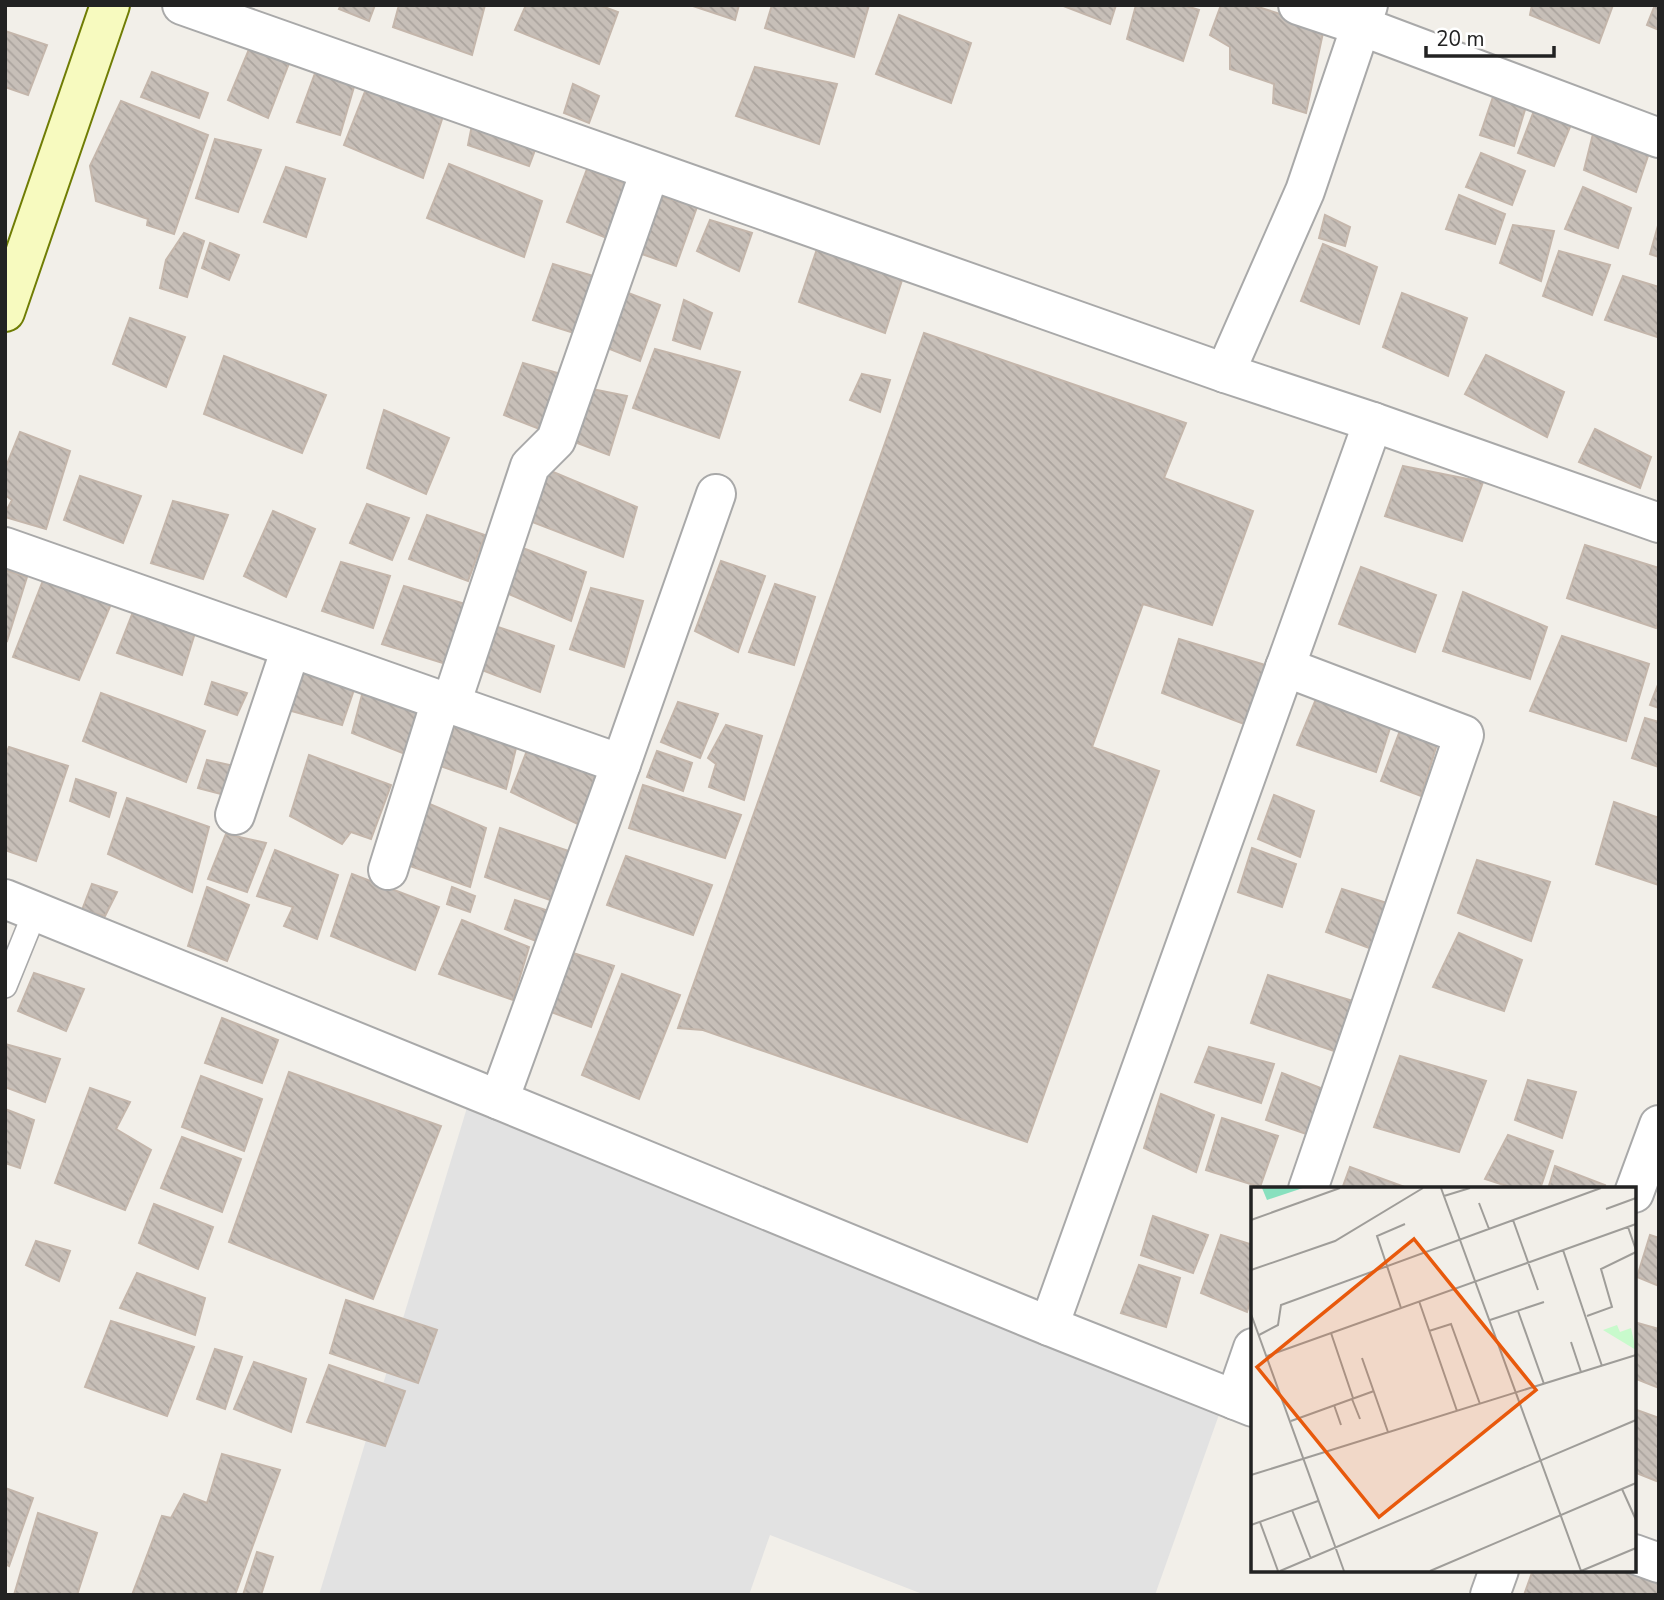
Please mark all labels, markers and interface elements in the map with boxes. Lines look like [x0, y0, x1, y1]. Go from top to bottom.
scale bar [1426, 14, 1554, 58]
text: 20 m [1436, 25, 1485, 53]
inset map [1251, 1187, 1636, 1572]

